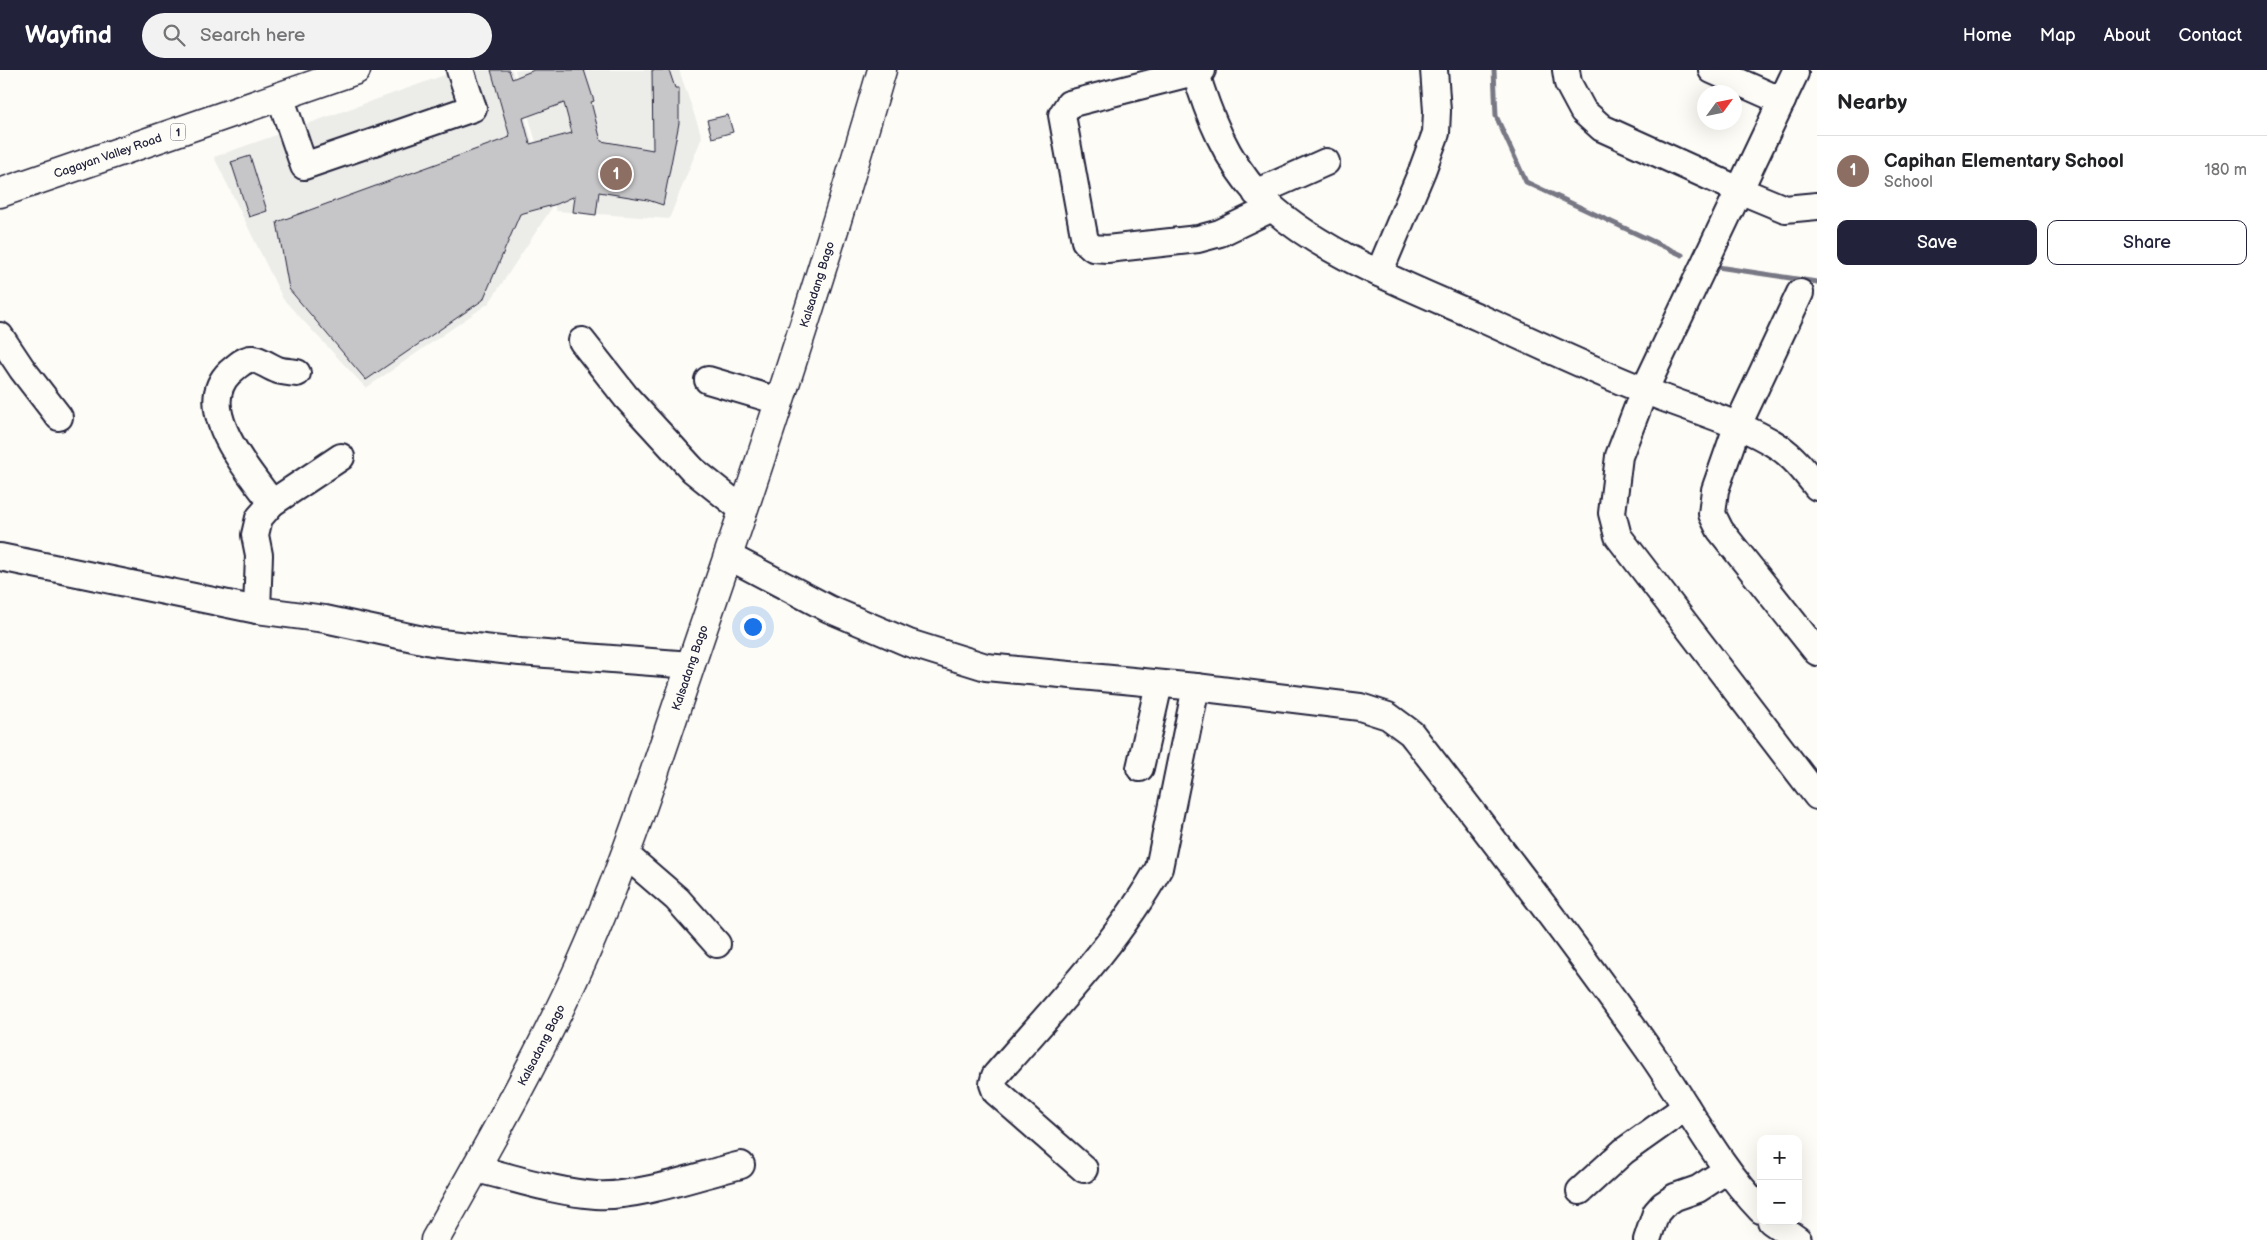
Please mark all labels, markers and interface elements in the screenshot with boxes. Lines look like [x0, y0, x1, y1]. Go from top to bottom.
search box [142, 13, 492, 58]
text: Wayfind [25, 21, 112, 50]
icon: search [160, 21, 188, 49]
text: Search here [200, 24, 305, 47]
text: Home [1963, 25, 2012, 46]
text: Map [2040, 25, 2076, 46]
text: About [2104, 25, 2151, 46]
text: Contact [2179, 25, 2242, 46]
north arrow [1697, 85, 1742, 130]
text: Nearby [1837, 90, 1907, 115]
road number: 1 [170, 124, 186, 140]
street label: Cagayan Valley Road [52, 131, 164, 182]
text: Capihan Elementary School [1884, 150, 2124, 173]
pin: 1 [600, 155, 632, 193]
text: 1 [1850, 161, 1856, 180]
text: 180 m [2205, 161, 2247, 180]
text: School [1884, 173, 1933, 192]
button: Save [1837, 220, 2037, 265]
button: Share [2047, 220, 2247, 265]
street label: Kalsadang Bago [797, 239, 838, 329]
your location [740, 614, 766, 640]
street label: Kalsadang Bago [669, 623, 712, 713]
street label: Kalsadang Bago [515, 1002, 569, 1089]
map controls [1757, 1135, 1802, 1225]
button: + [1757, 1135, 1802, 1180]
button: − [1757, 1180, 1802, 1225]

